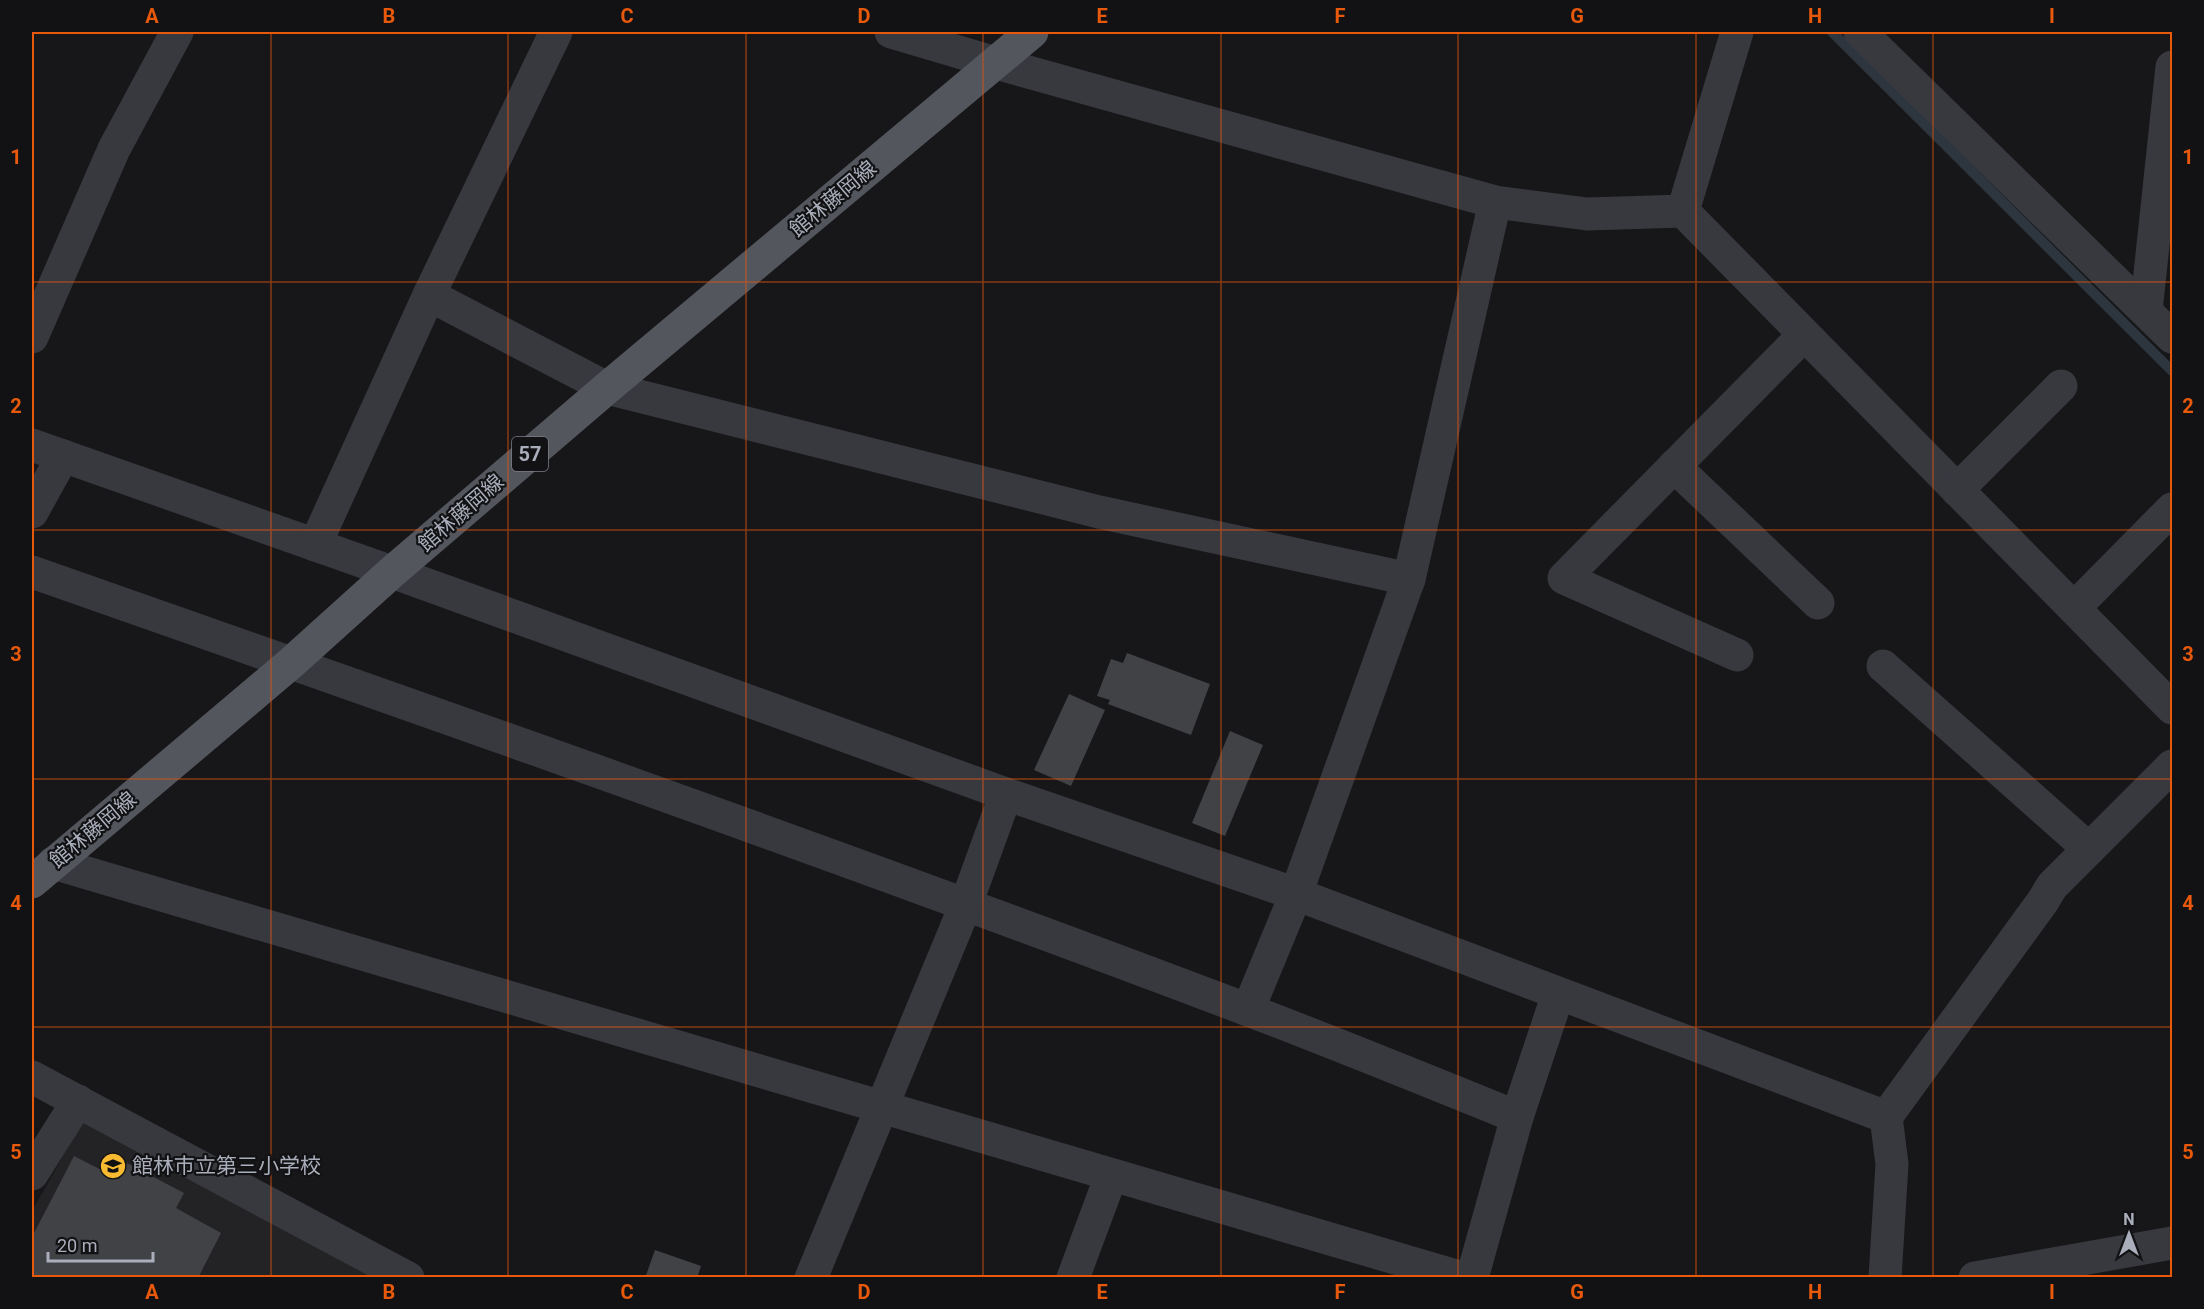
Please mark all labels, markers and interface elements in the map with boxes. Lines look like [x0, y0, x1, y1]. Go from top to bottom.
text: A [145, 4, 159, 28]
text: B [383, 4, 395, 28]
text: C [620, 4, 634, 28]
text: D [858, 4, 871, 28]
text: E [1096, 4, 1108, 28]
text: F [1335, 4, 1346, 28]
text: G [1570, 4, 1584, 28]
text: H [1808, 4, 1822, 28]
text: I [2049, 4, 2055, 28]
text: 1 [10, 145, 22, 169]
text: 1 [2182, 145, 2194, 169]
street label: 館林藤岡線 [785, 156, 881, 242]
text: 2 [10, 394, 22, 418]
text: 2 [2182, 394, 2194, 418]
road number: 57 [512, 437, 548, 471]
street label: 館林藤岡線 [414, 470, 508, 556]
text: 3 [10, 642, 22, 666]
text: 3 [2182, 642, 2194, 666]
street label: 館林藤岡線 [45, 787, 141, 873]
text: 4 [10, 891, 22, 915]
text: 4 [2182, 891, 2194, 915]
text: 5 [10, 1140, 22, 1164]
text: 5 [2182, 1140, 2194, 1164]
school or university icon: 館林市立第三小学校 [98, 1151, 128, 1181]
place label: 館林市立第三小学校 [132, 1154, 321, 1178]
north arrow [2099, 1204, 2159, 1264]
text: N [2123, 1210, 2135, 1229]
scale bar [48, 1225, 153, 1263]
text: 20 m [57, 1235, 97, 1256]
text: A [145, 1280, 159, 1304]
text: B [383, 1280, 395, 1304]
text: C [620, 1280, 634, 1304]
text: D [858, 1280, 871, 1304]
text: E [1096, 1280, 1108, 1304]
text: F [1335, 1280, 1346, 1304]
text: G [1570, 1280, 1584, 1304]
text: H [1808, 1280, 1822, 1304]
text: I [2049, 1280, 2055, 1304]

